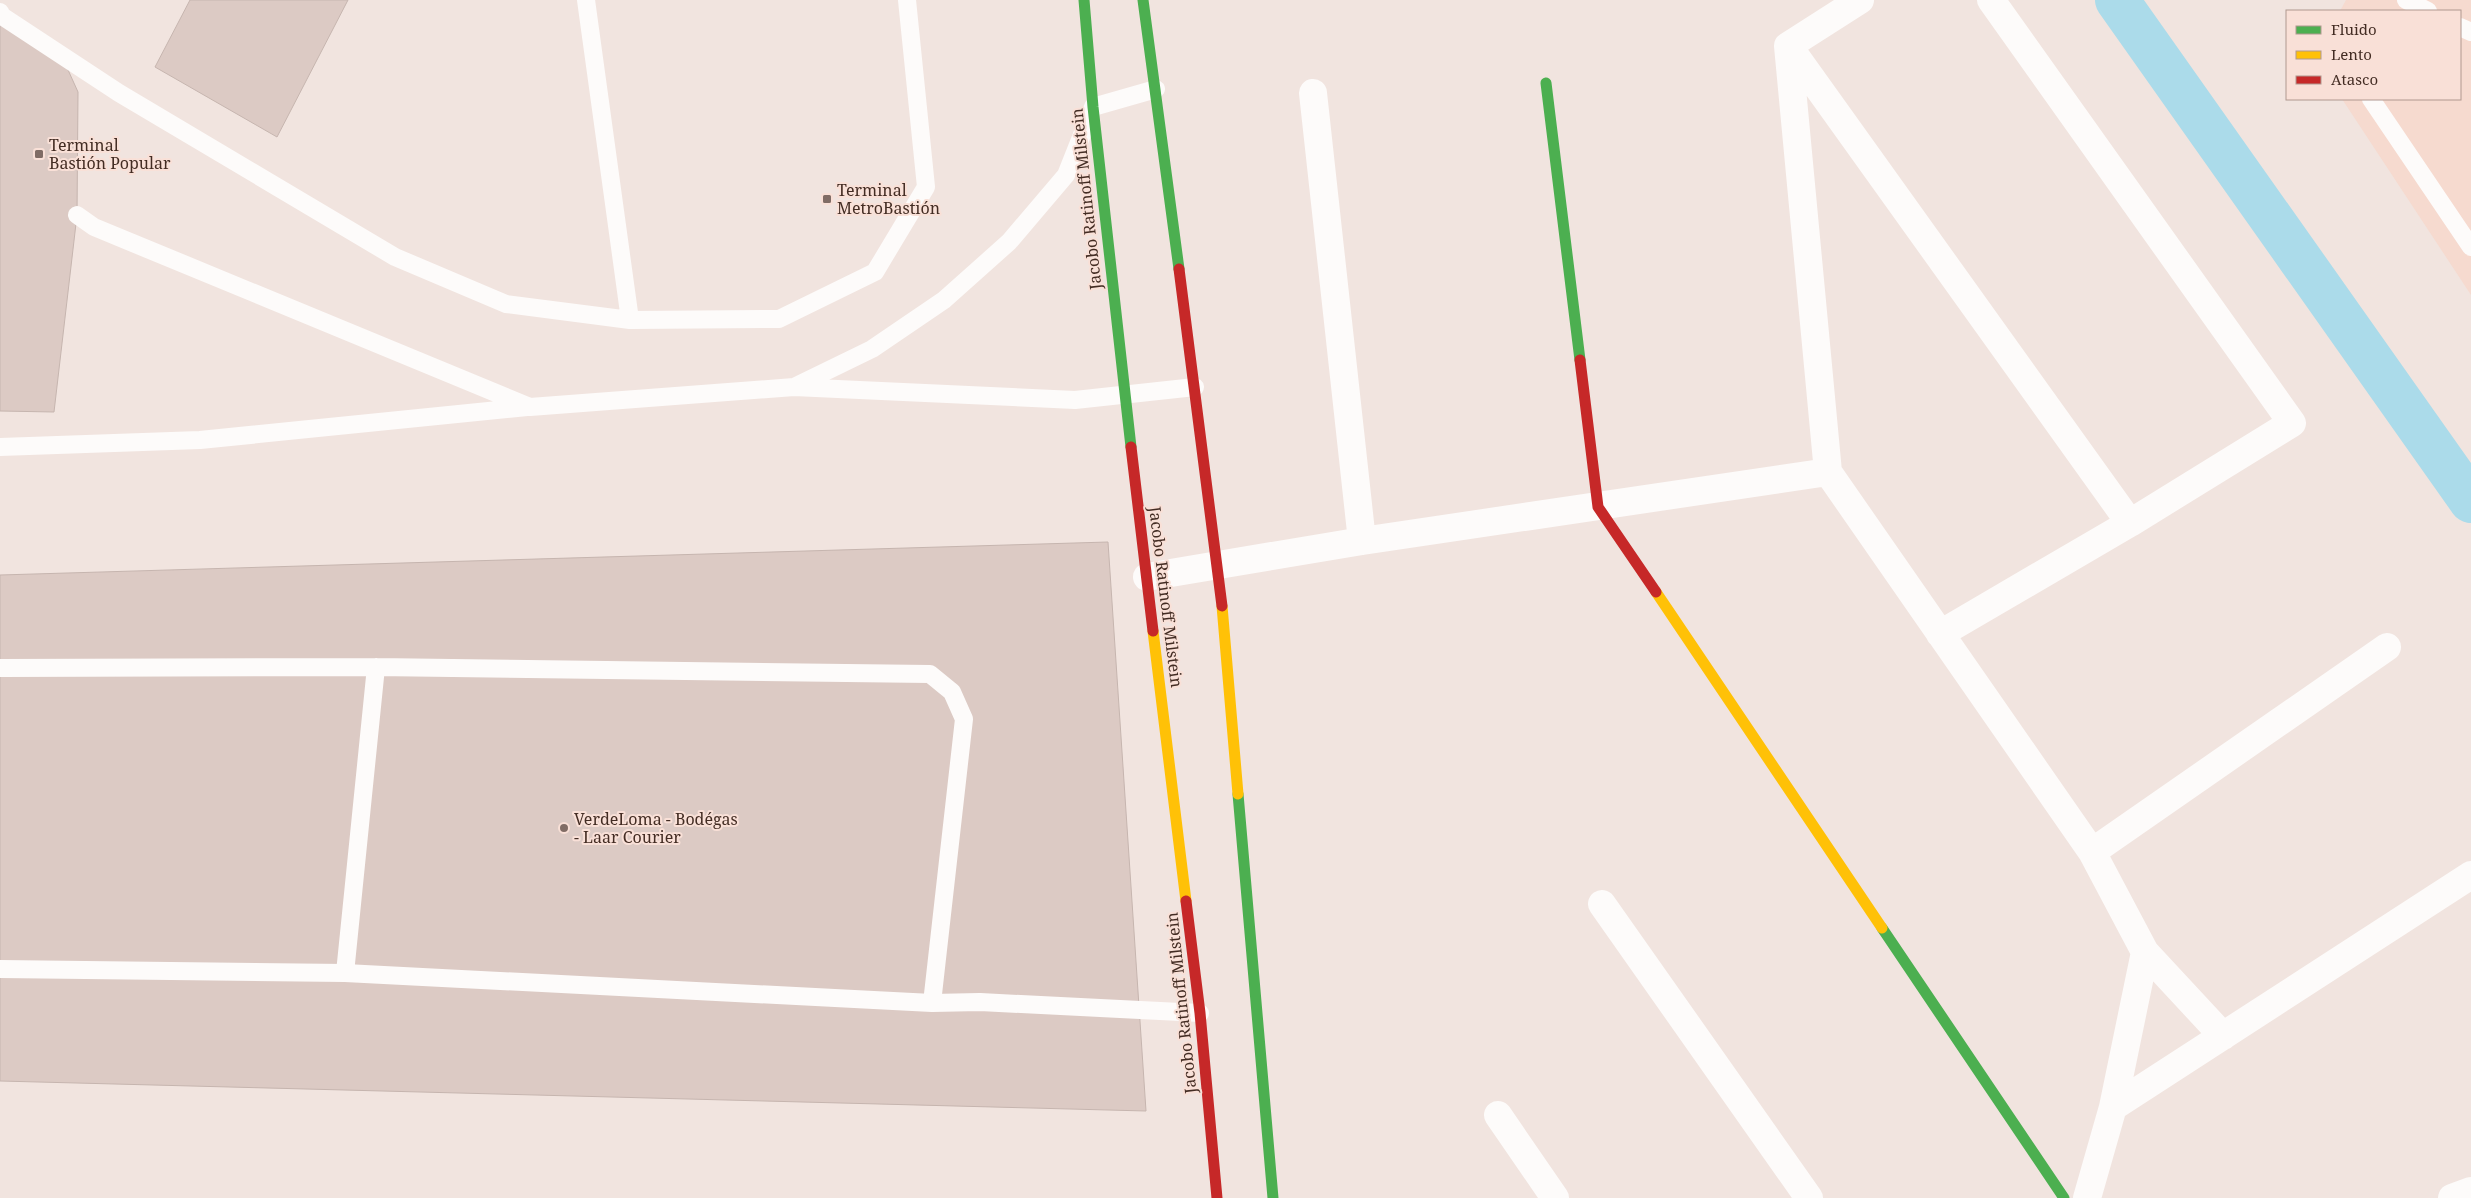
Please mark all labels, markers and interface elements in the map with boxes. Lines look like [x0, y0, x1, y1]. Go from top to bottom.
legend [2286, 10, 2461, 100]
text: Fluido [2331, 19, 2377, 39]
text: Lento [2331, 44, 2372, 64]
text: Atasco [2331, 69, 2378, 89]
street label: Jacobo Ratinoff Milstein [1066, 107, 1107, 292]
place label: Terminal Bastión Popular [49, 134, 171, 174]
marker: Terminal Bastión Popular [33, 148, 45, 160]
place label: Terminal MetroBastión [837, 179, 940, 219]
marker: Terminal MetroBastión [821, 193, 833, 205]
street label: Jacobo Ratinoff Milstein [1144, 504, 1188, 689]
place label: VerdeLoma - Bodégas - Laar Courier [574, 808, 738, 848]
marker: VerdeLoma - Bodégas - Laar Courier [558, 822, 570, 834]
street label: Jacobo Ratinoff Milstein [1161, 911, 1202, 1096]

